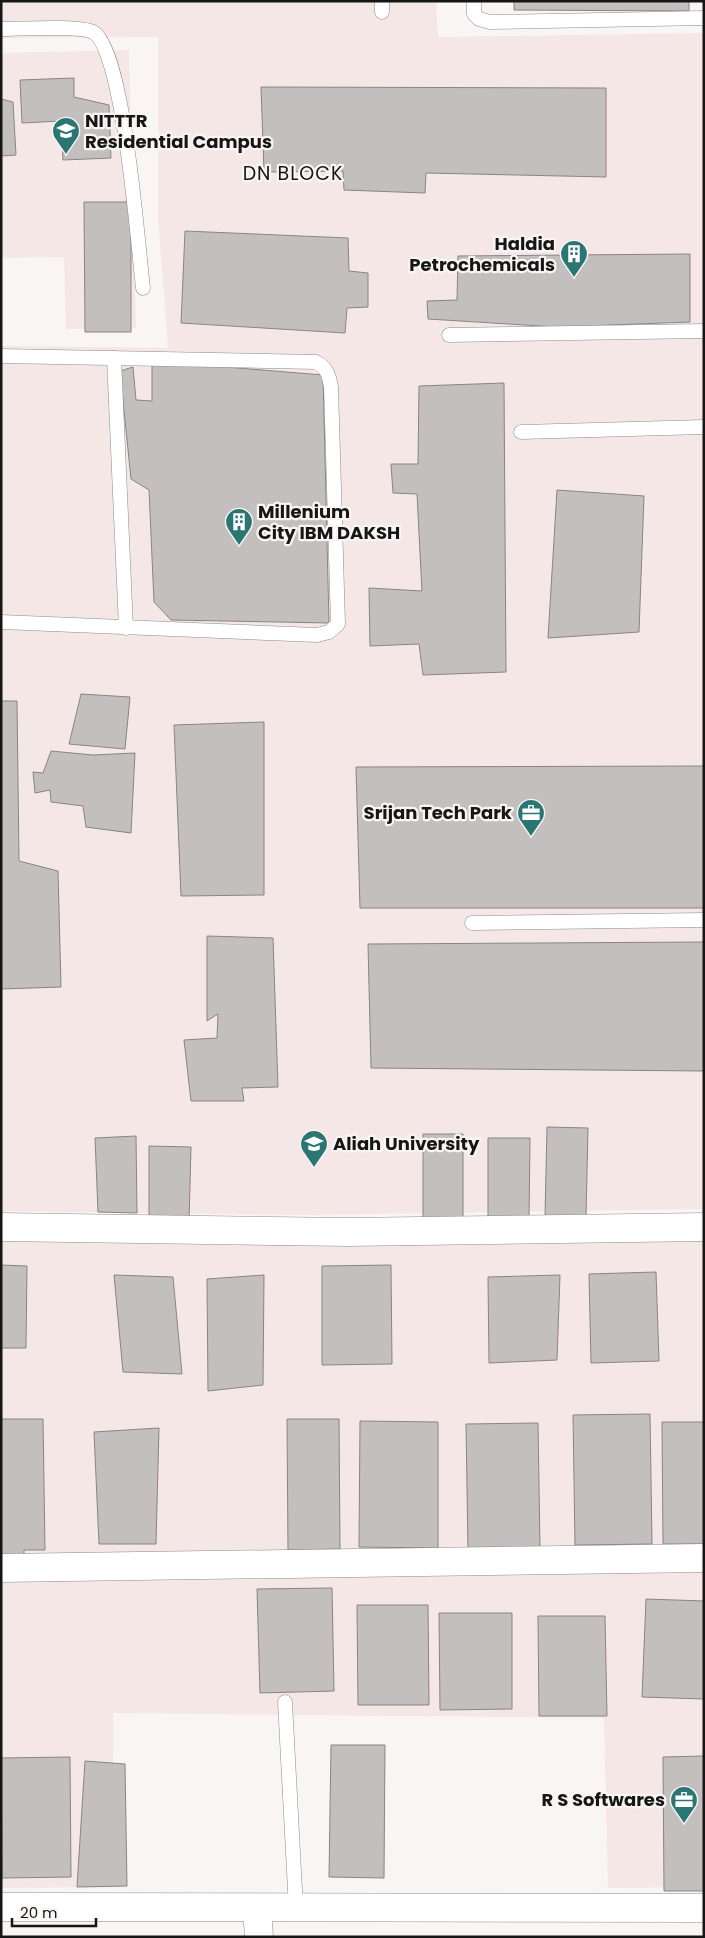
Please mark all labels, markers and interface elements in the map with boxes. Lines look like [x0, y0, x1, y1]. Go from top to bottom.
place label: NITTTR Residential Campus [85, 108, 272, 154]
school or university icon: NITTTR Residential Campus [51, 116, 81, 155]
district label: DN BLOCK [243, 160, 343, 187]
place label: Haldia Petrochemicals [409, 231, 555, 277]
building icon: Haldia Petrochemicals [559, 239, 589, 278]
place label: Millenium City IBM DAKSH [258, 499, 400, 545]
building icon: Millenium City IBM DAKSH [224, 507, 254, 546]
office icon: Srijan Tech Park [516, 798, 546, 837]
place label: Srijan Tech Park [364, 800, 513, 825]
school or university icon: Aliah University [299, 1129, 329, 1168]
place label: Aliah University [333, 1131, 480, 1156]
office icon: R S Softwares [669, 1785, 699, 1824]
place label: R S Softwares [542, 1787, 665, 1812]
scale bar [12, 1896, 96, 1928]
text: 20 m [20, 1902, 58, 1923]

